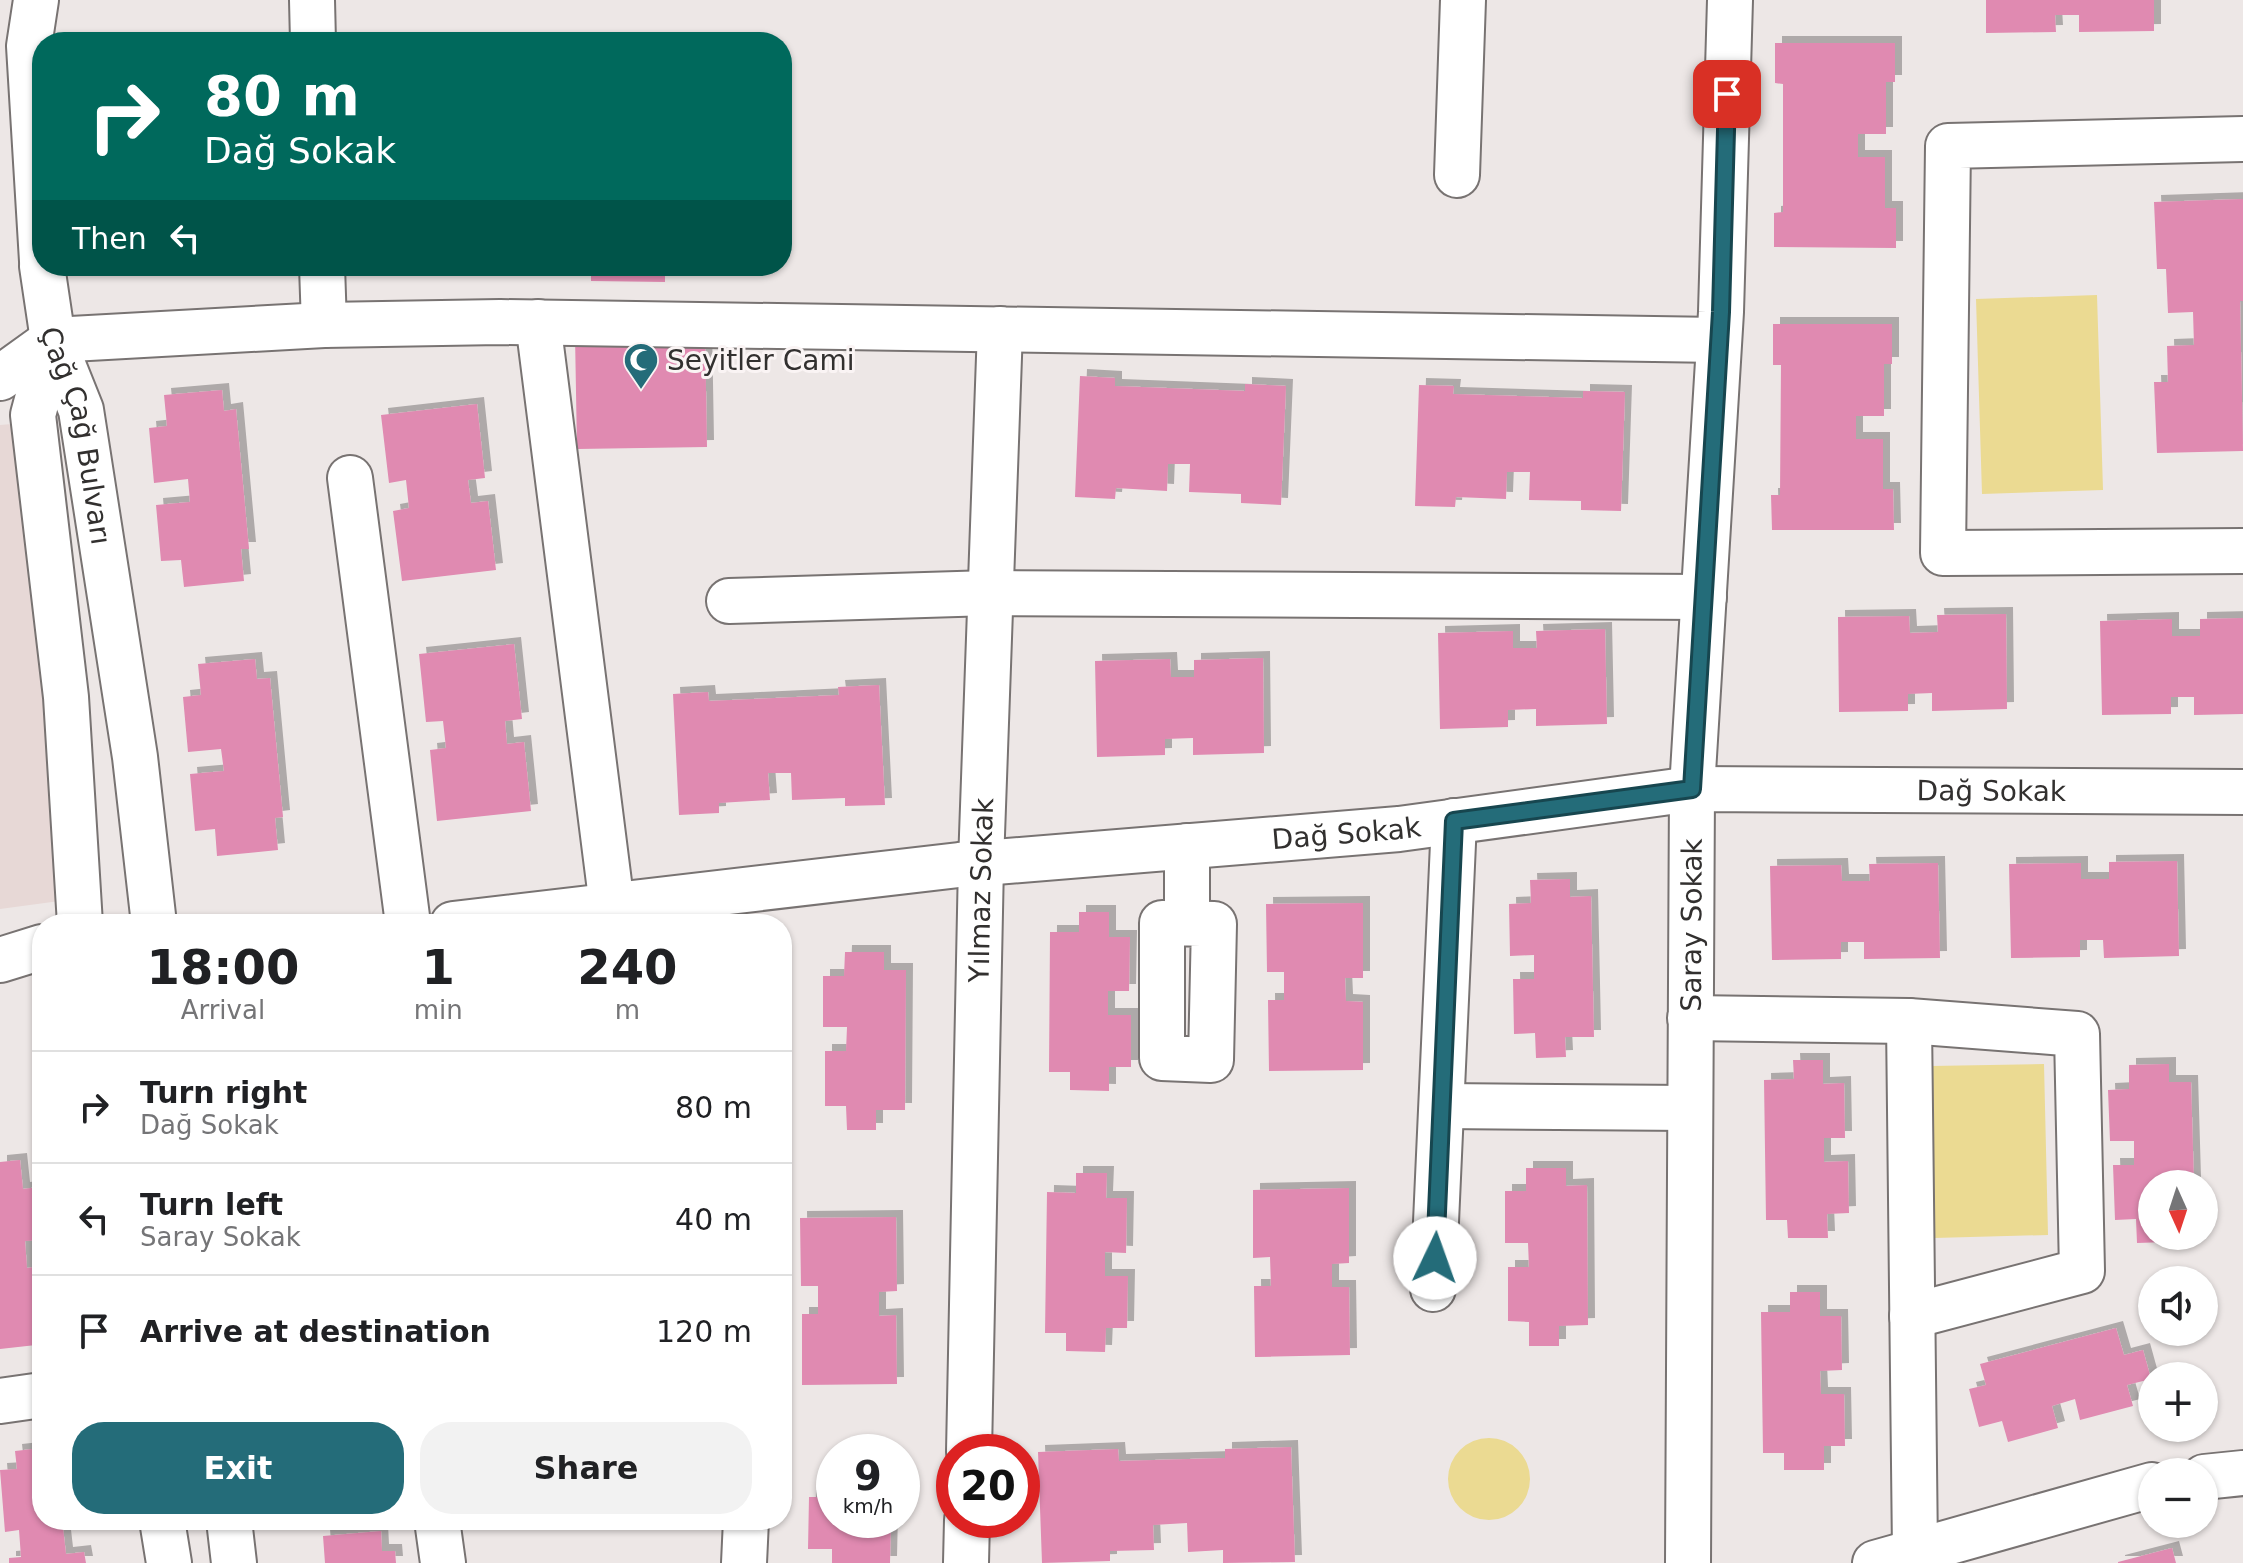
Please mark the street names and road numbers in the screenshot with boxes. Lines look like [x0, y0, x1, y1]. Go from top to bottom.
street label: Çağ Çağ Bulvarı [34, 325, 118, 547]
street label: Dağ Sokak [1917, 774, 2067, 808]
street label: Yılmaz Sokak [963, 796, 1000, 984]
street label: Dağ Sokak [1270, 810, 1424, 856]
street label: Saray Sokak [1675, 838, 1709, 1012]

